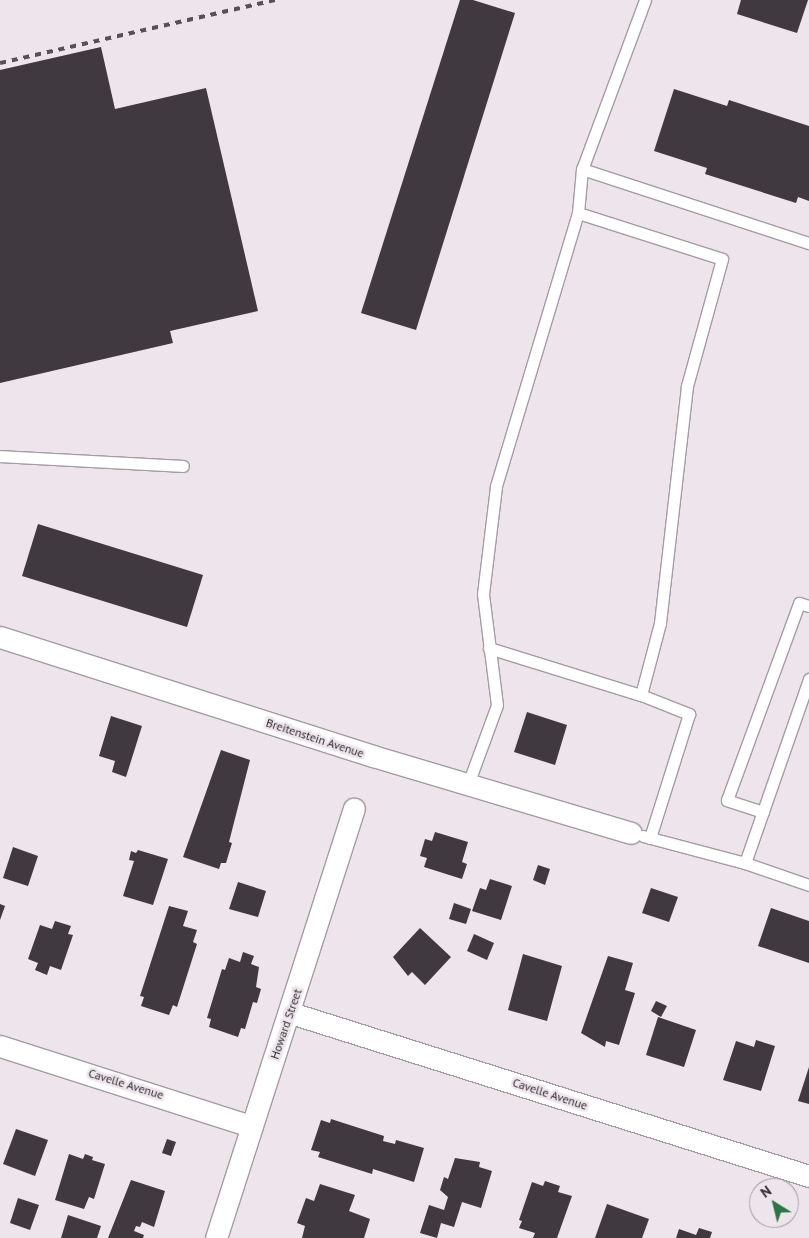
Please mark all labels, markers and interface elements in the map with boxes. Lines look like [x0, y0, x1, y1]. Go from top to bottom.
street label: Breitenstein Avenue [264, 715, 366, 761]
street label: Howard Street [267, 987, 305, 1061]
street label: Cavelle Avenue [87, 1066, 165, 1102]
street label: Cavelle Avenue [511, 1075, 589, 1113]
north arrow [749, 1178, 799, 1228]
text: N [757, 1182, 775, 1202]

